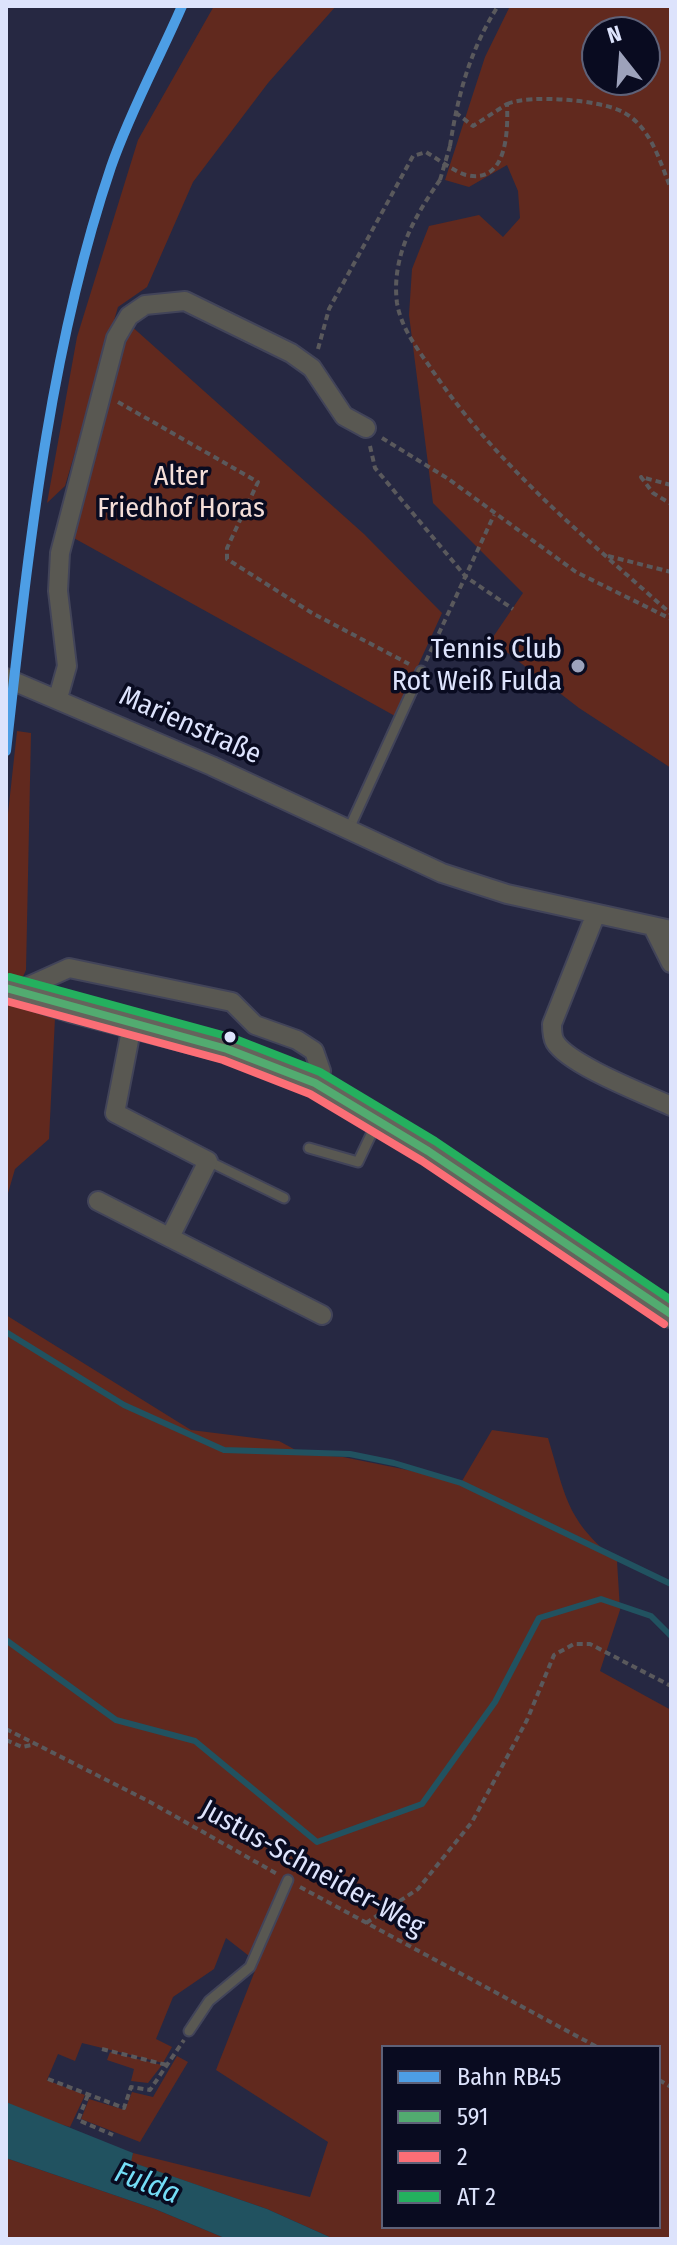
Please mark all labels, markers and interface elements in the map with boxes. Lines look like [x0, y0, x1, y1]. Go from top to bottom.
north arrow [581, 16, 661, 96]
text: N [604, 20, 625, 49]
park label: Alter Friedhof Horas [97, 460, 265, 526]
place label: Tennis Club Rot Weiß Fulda [392, 633, 562, 699]
marker: Tennis Club Rot Weiß Fulda [569, 657, 587, 675]
street label: Marienstraße [114, 680, 266, 772]
unlabelled marker [222, 1029, 238, 1045]
street label: Justus-Schneider-Weg [194, 1793, 430, 1945]
legend [381, 2045, 661, 2229]
text: Bahn RB45 [457, 2063, 561, 2091]
text: 591 [457, 2103, 488, 2131]
text: 2 [457, 2143, 468, 2171]
water label: Fulda [109, 2155, 185, 2213]
text: AT 2 [457, 2183, 496, 2211]

